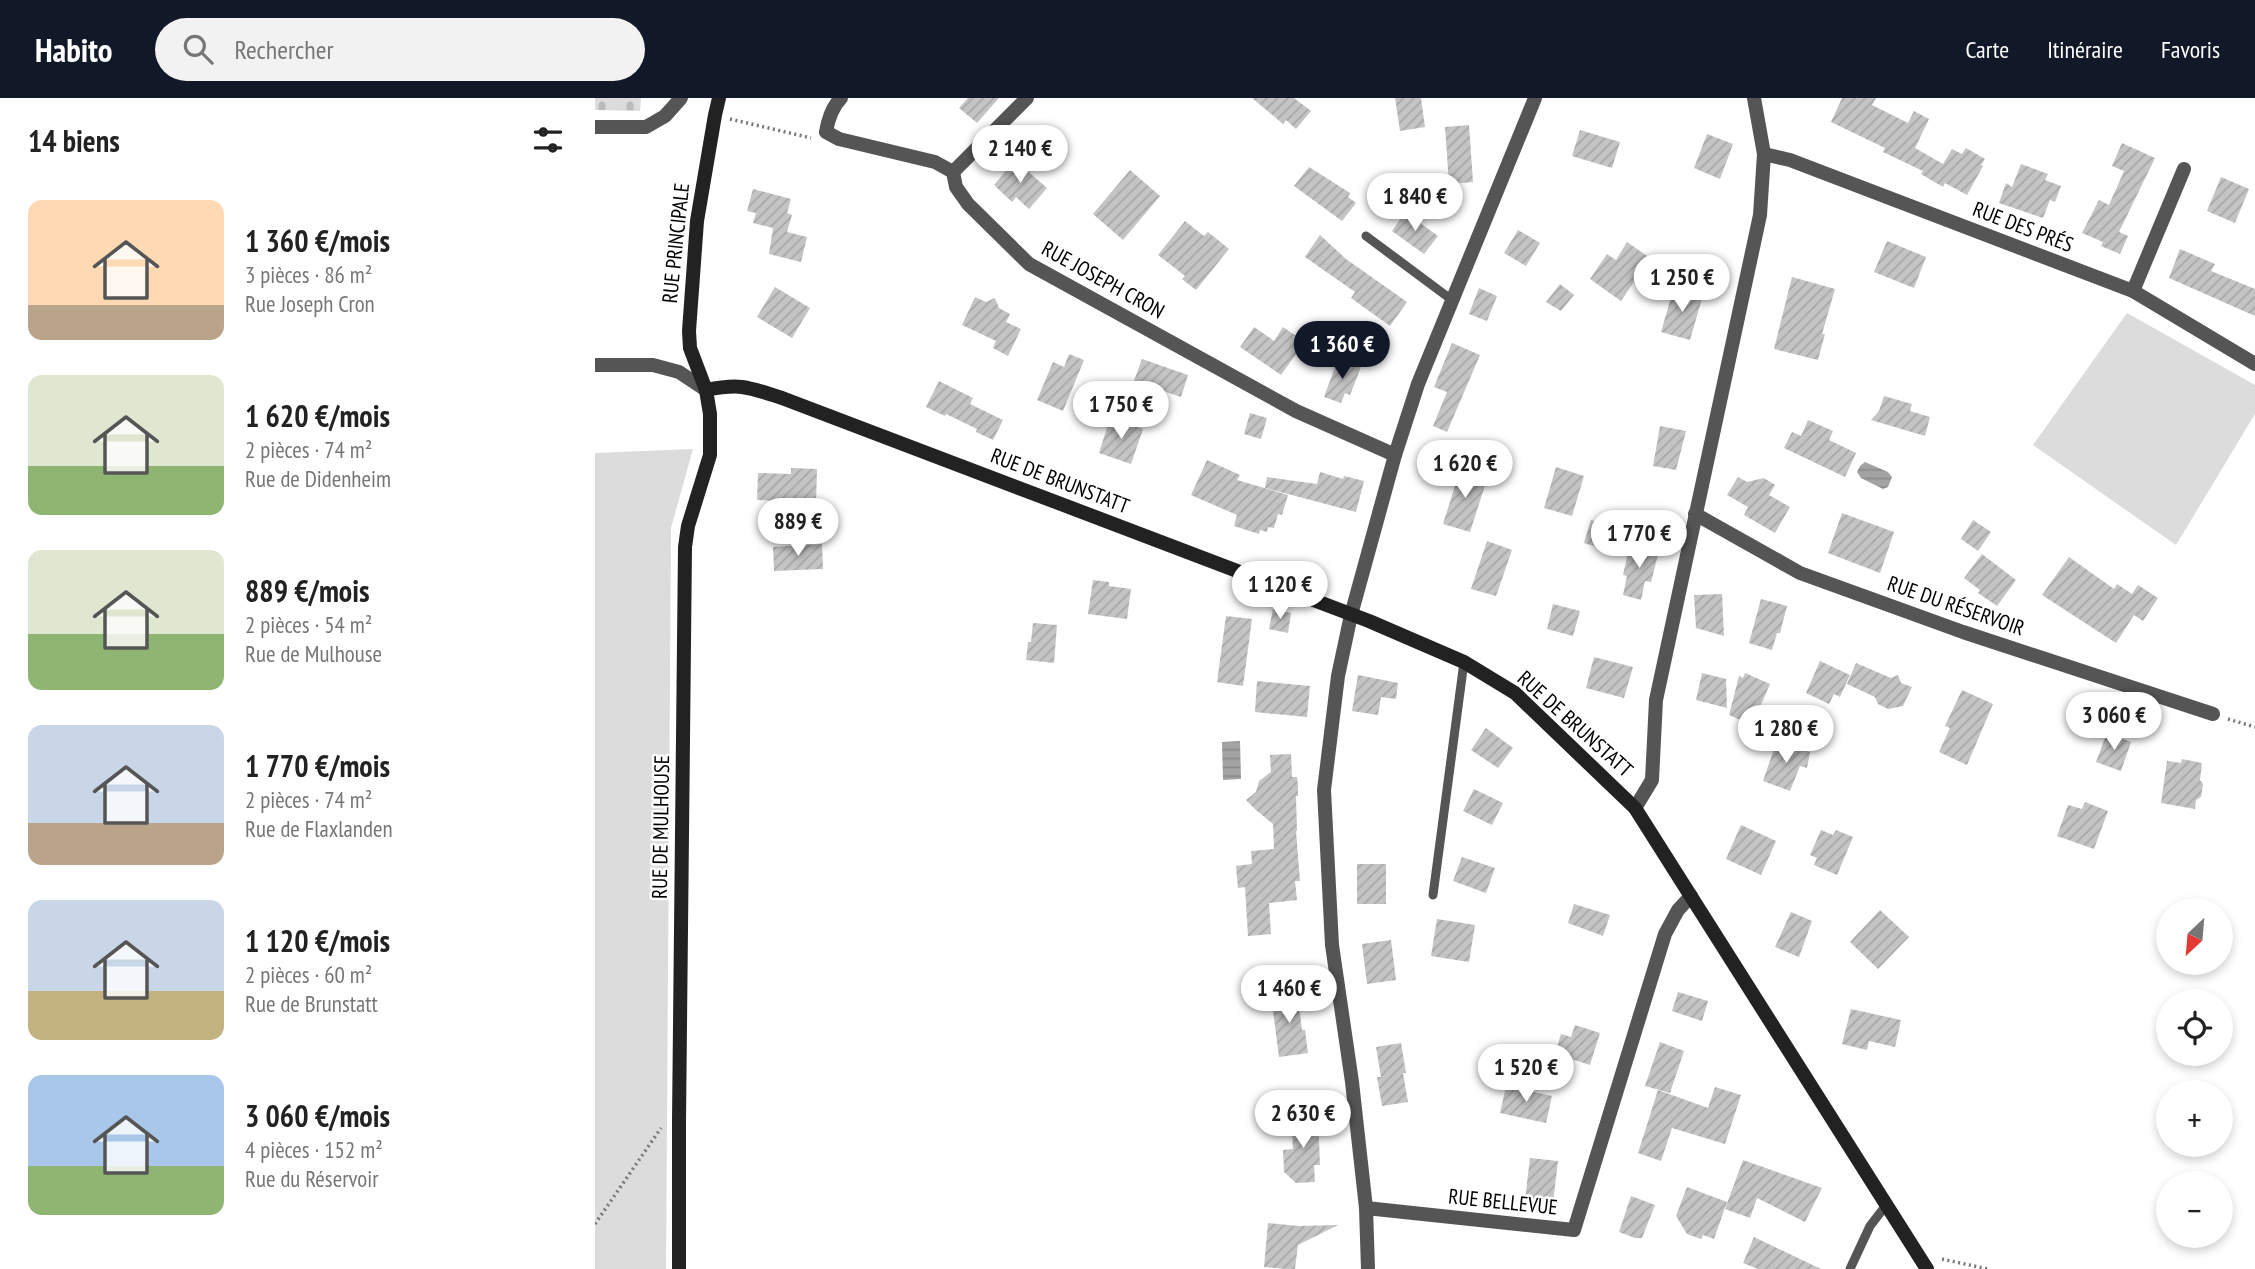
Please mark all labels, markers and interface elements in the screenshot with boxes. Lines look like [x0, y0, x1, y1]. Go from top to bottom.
search box [155, 18, 645, 81]
text: Habito [35, 28, 113, 71]
icon: search [179, 30, 217, 68]
text: Rechercher [235, 33, 334, 66]
text: Carte [1965, 34, 2009, 65]
text: Itinéraire [2047, 34, 2123, 65]
text: Favoris [2161, 34, 2220, 65]
text: 14 biens [28, 121, 120, 160]
icon: filters [529, 121, 567, 159]
pin: 2 140 € [955, 126, 1085, 185]
text: 2 140 € [988, 133, 1052, 162]
pin: 1 840 € [1350, 174, 1480, 233]
street label: RUE PRINCIPALE [656, 181, 695, 304]
text: 1 840 € [1383, 181, 1447, 210]
street label: RUE DES PRÉS [1969, 195, 2077, 258]
text: 1 360 €/mois [245, 221, 390, 260]
icon: home [84, 228, 168, 312]
street label: RUE JOSEPH CRON [1037, 235, 1169, 324]
pin: 1 250 € [1617, 254, 1747, 314]
text: 3 pièces · 86 m² [245, 260, 372, 289]
text: 1 250 € [1650, 262, 1714, 291]
text: Rue Joseph Cron [245, 289, 375, 318]
pin: 1 360 € [1277, 322, 1407, 381]
text: 1 360 € [1310, 329, 1374, 358]
pin: 1 750 € [1056, 382, 1186, 441]
text: 1 750 € [1089, 389, 1153, 418]
text: 1 620 €/mois [245, 396, 390, 435]
icon: home [84, 403, 168, 487]
text: 2 pièces · 74 m² [245, 435, 372, 464]
pin: 1 620 € [1400, 440, 1530, 500]
street label: RUE DE BRUNSTATT [987, 442, 1134, 520]
text: 1 620 € [1433, 448, 1497, 477]
text: Rue de Didenheim [245, 464, 391, 493]
pin: 889 € [749, 498, 847, 558]
text: 889 € [774, 506, 822, 535]
pin: 1 770 € [1574, 510, 1704, 570]
text: 1 770 € [1607, 518, 1671, 547]
pin: 1 120 € [1215, 561, 1345, 621]
text: 1 120 € [1248, 569, 1312, 598]
street label: RUE DU RÉSERVOIR [1884, 569, 2028, 642]
text: 889 €/mois [245, 571, 369, 610]
icon: home [84, 578, 168, 662]
text: 2 pièces · 54 m² [245, 610, 372, 639]
text: Rue de Mulhouse [245, 639, 382, 668]
street label: RUE DE BRUNSTATT [1512, 665, 1639, 783]
pin: 3 060 € [2049, 692, 2179, 752]
text: 3 060 € [2082, 700, 2146, 729]
pin: 1 280 € [1721, 706, 1851, 765]
text: 1 280 € [1754, 713, 1818, 742]
text: 1 770 €/mois [245, 746, 390, 785]
icon: home [84, 753, 168, 837]
street label: RUE DE MULHOUSE [646, 755, 675, 899]
text: 2 pièces · 74 m² [245, 785, 372, 814]
text: Rue de Flaxlanden [245, 814, 392, 843]
north arrow [2156, 898, 2233, 975]
map controls [2156, 898, 2233, 1248]
text: 1 120 €/mois [245, 921, 390, 960]
icon: home [84, 928, 168, 1012]
text: 2 pièces · 60 m² [245, 960, 372, 989]
pin: 1 460 € [1224, 965, 1354, 1025]
text: 1 460 € [1257, 973, 1321, 1002]
text: Rue de Brunstatt [245, 989, 378, 1018]
button: locate [2156, 989, 2233, 1066]
pin: 1 520 € [1461, 1044, 1591, 1104]
text: 1 520 € [1494, 1052, 1558, 1081]
button: + [2156, 1080, 2233, 1157]
pin: 2 630 € [1238, 1090, 1368, 1150]
text: 3 060 €/mois [245, 1096, 390, 1135]
text: 2 630 € [1271, 1098, 1335, 1127]
icon: home [84, 1103, 168, 1187]
text: 4 pièces · 152 m² [245, 1135, 383, 1164]
text: Rue du Réservoir [245, 1164, 379, 1193]
button: − [2156, 1171, 2233, 1248]
street label: RUE BELLEVUE [1447, 1182, 1559, 1221]

